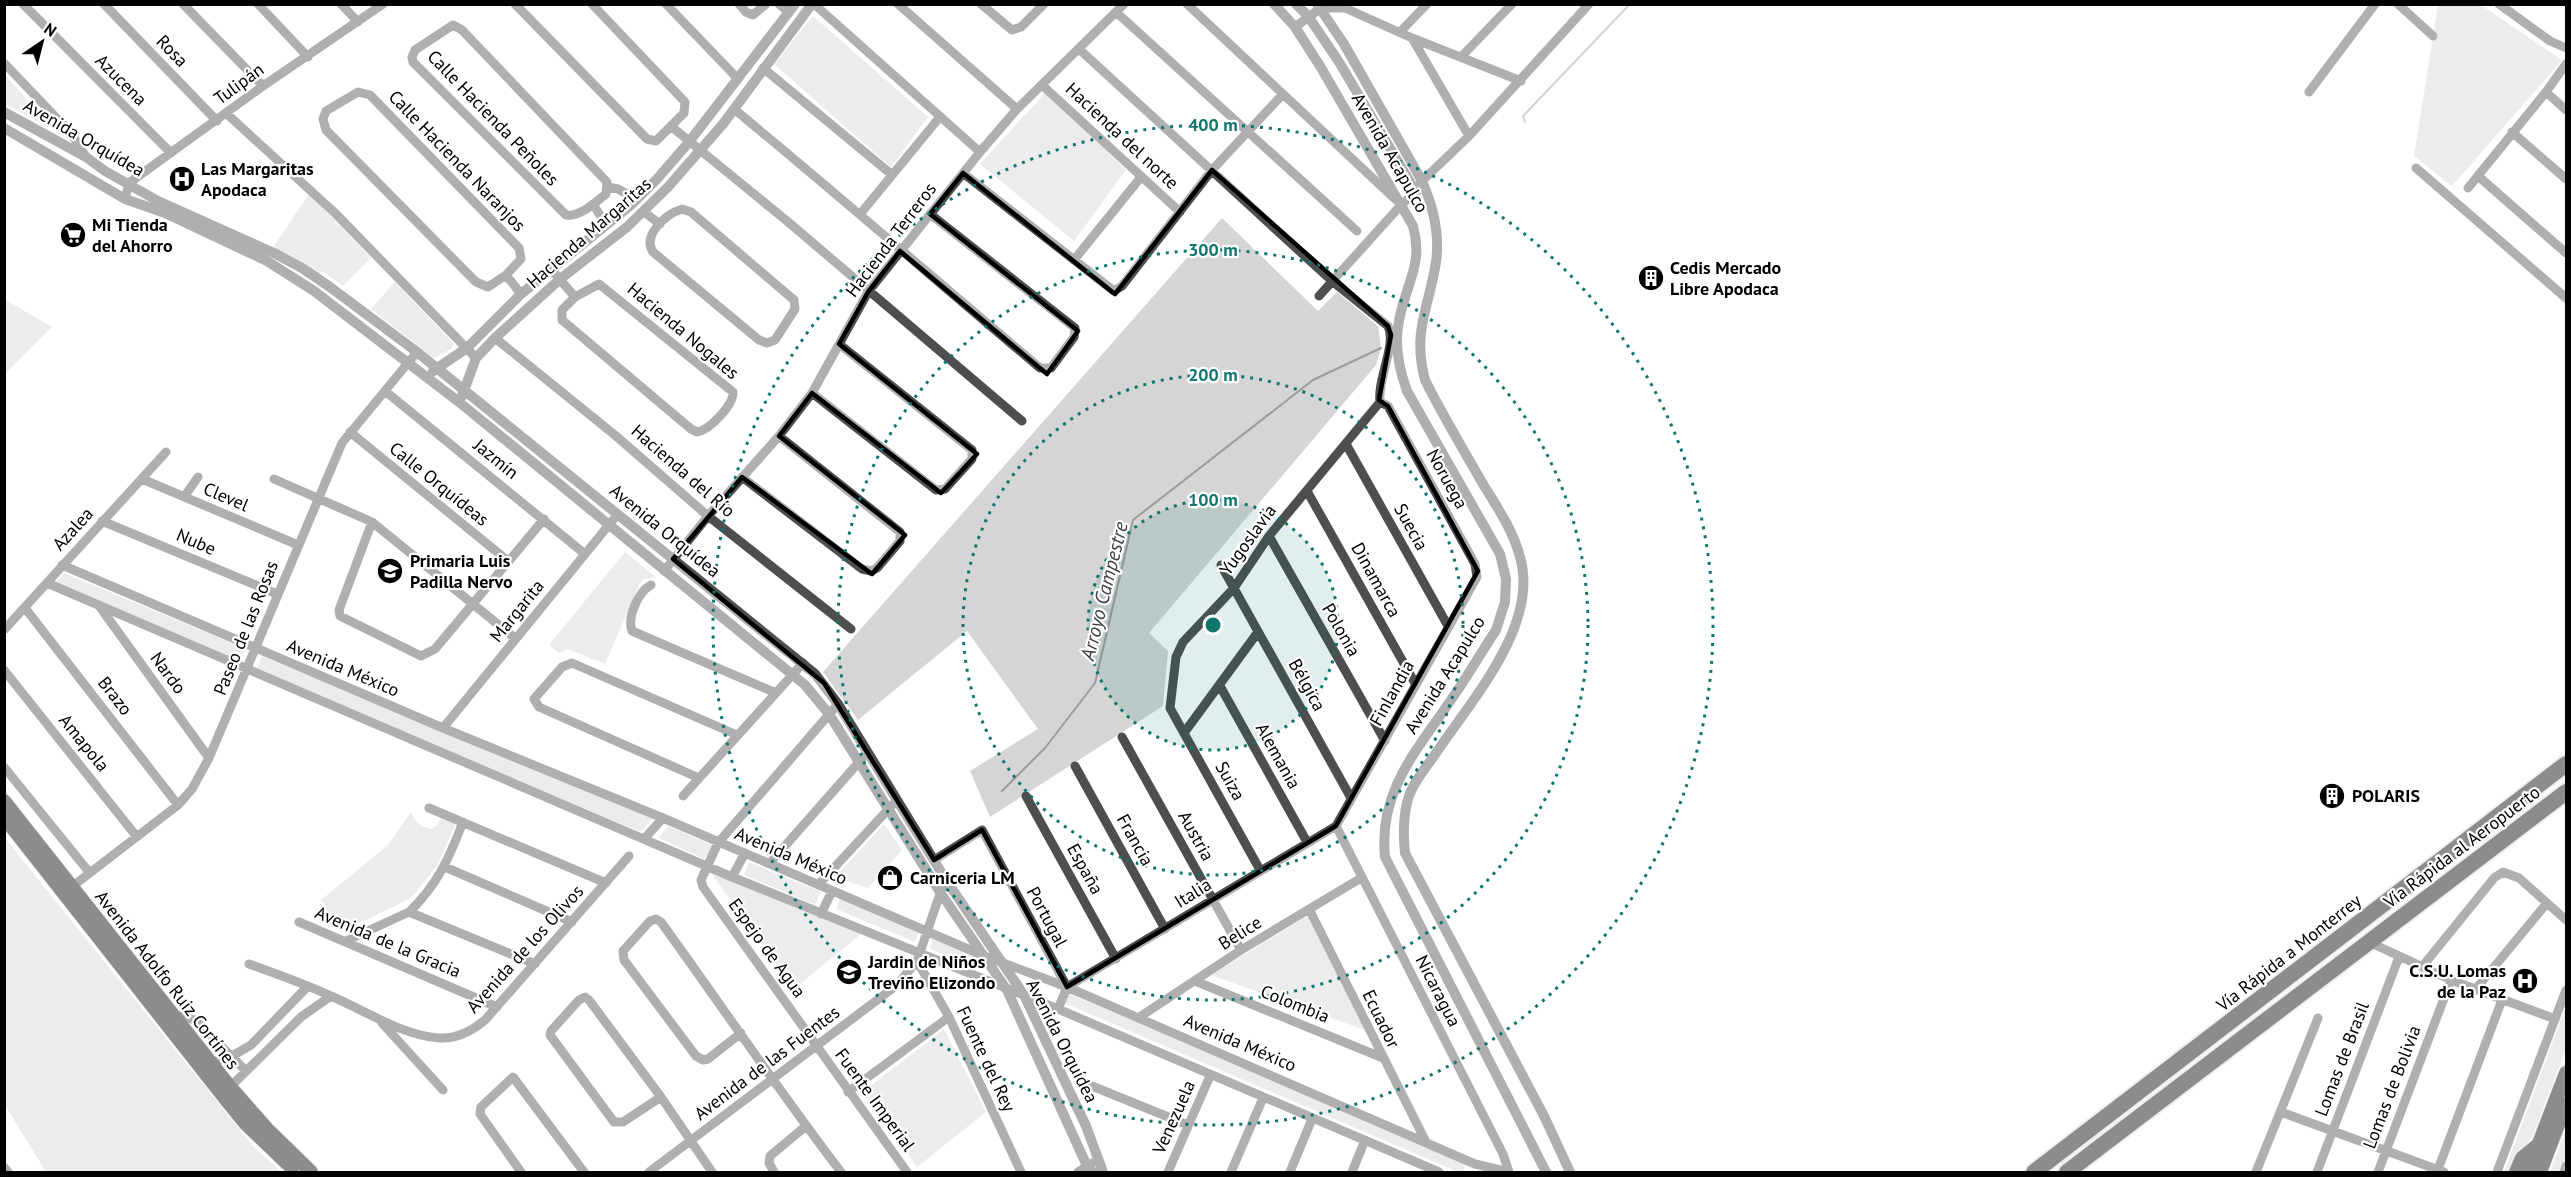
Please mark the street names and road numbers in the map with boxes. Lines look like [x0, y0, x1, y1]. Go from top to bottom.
street label: Rosa [152, 30, 193, 72]
street label: Calle Hacienda Peñoles [423, 45, 564, 190]
street label: Azucena [91, 49, 152, 110]
street label: Tulipán [209, 58, 268, 109]
street label: Hacienda del norte [1061, 77, 1184, 194]
street label: Calle Hacienda Naranjos [384, 85, 531, 236]
street label: Avenida Acapulco [1347, 89, 1434, 217]
street label: Avenida Orquídea [20, 94, 149, 182]
street label: Hacienda Margaritas [522, 172, 656, 293]
street label: Hacienda Terreros [840, 178, 941, 301]
street label: Hacienda Nogales [623, 277, 744, 384]
street label: Hacienda del Río [627, 419, 740, 522]
street label: Jazmín [468, 433, 524, 484]
street label: Calle Orquídeas [385, 436, 494, 531]
street label: Noruega [1422, 445, 1473, 513]
street label: Clevel [200, 477, 253, 517]
street label: Avenida Orquídea [605, 479, 725, 582]
street label: Suecia [1389, 499, 1434, 554]
street label: Yugoslavia [1214, 500, 1281, 580]
street label: Azalea [47, 502, 98, 555]
street label: Nube [173, 523, 219, 560]
street label: Dinamarca [1346, 538, 1406, 621]
street label: Paseo de las Rosas [208, 557, 283, 698]
street label: Margarita [484, 575, 549, 647]
street label: Polonia [1317, 599, 1366, 660]
street label: Avenida Acapulco [1399, 612, 1490, 738]
street label: Avenida México [283, 634, 403, 702]
street label: Nardo [145, 647, 191, 698]
street label: Bélgica [1284, 654, 1331, 715]
street label: Finlandia [1364, 656, 1419, 730]
street label: Brazo [93, 672, 138, 720]
street label: Amapola [54, 709, 115, 776]
street label: Alemania [1251, 719, 1306, 793]
street label: Suiza [1210, 757, 1250, 804]
street label: Vía Rápida al Aeropuerto [2378, 780, 2544, 914]
street label: Austria [1173, 807, 1220, 865]
street label: Francia [1112, 810, 1159, 870]
street label: Avenida México [731, 822, 851, 890]
street label: España [1062, 839, 1109, 898]
street label: Italia [1170, 872, 1215, 913]
street label: Avenida de los Olivos [461, 880, 588, 1018]
street label: Portugal [1022, 882, 1073, 952]
street label: Avenida Adolfo Ruiz Cortínes [90, 886, 244, 1074]
street label: Vía Rápida a Monterrey [2211, 889, 2366, 1017]
street label: Espejo de Agua [724, 894, 811, 1002]
street label: Avenida de la Gracia [312, 900, 465, 983]
street label: Belice [1214, 910, 1266, 955]
street label: Nicaragua [1411, 951, 1466, 1030]
street label: Avenida Orquídea [1021, 975, 1104, 1107]
street label: Colombia [1257, 979, 1333, 1028]
street label: Ecuador [1358, 986, 1405, 1052]
street label: Lomas de Brasil [2309, 998, 2374, 1119]
street label: Avenida de las Fuentes [689, 1000, 844, 1125]
street label: Fuente del Rey [952, 1002, 1021, 1116]
street label: Avenida México [1180, 1009, 1300, 1077]
street label: Lomas de Bolivia [2357, 1022, 2426, 1152]
street label: Fuente Imperial [830, 1044, 921, 1156]
street label: Venezuela [1147, 1076, 1200, 1158]

